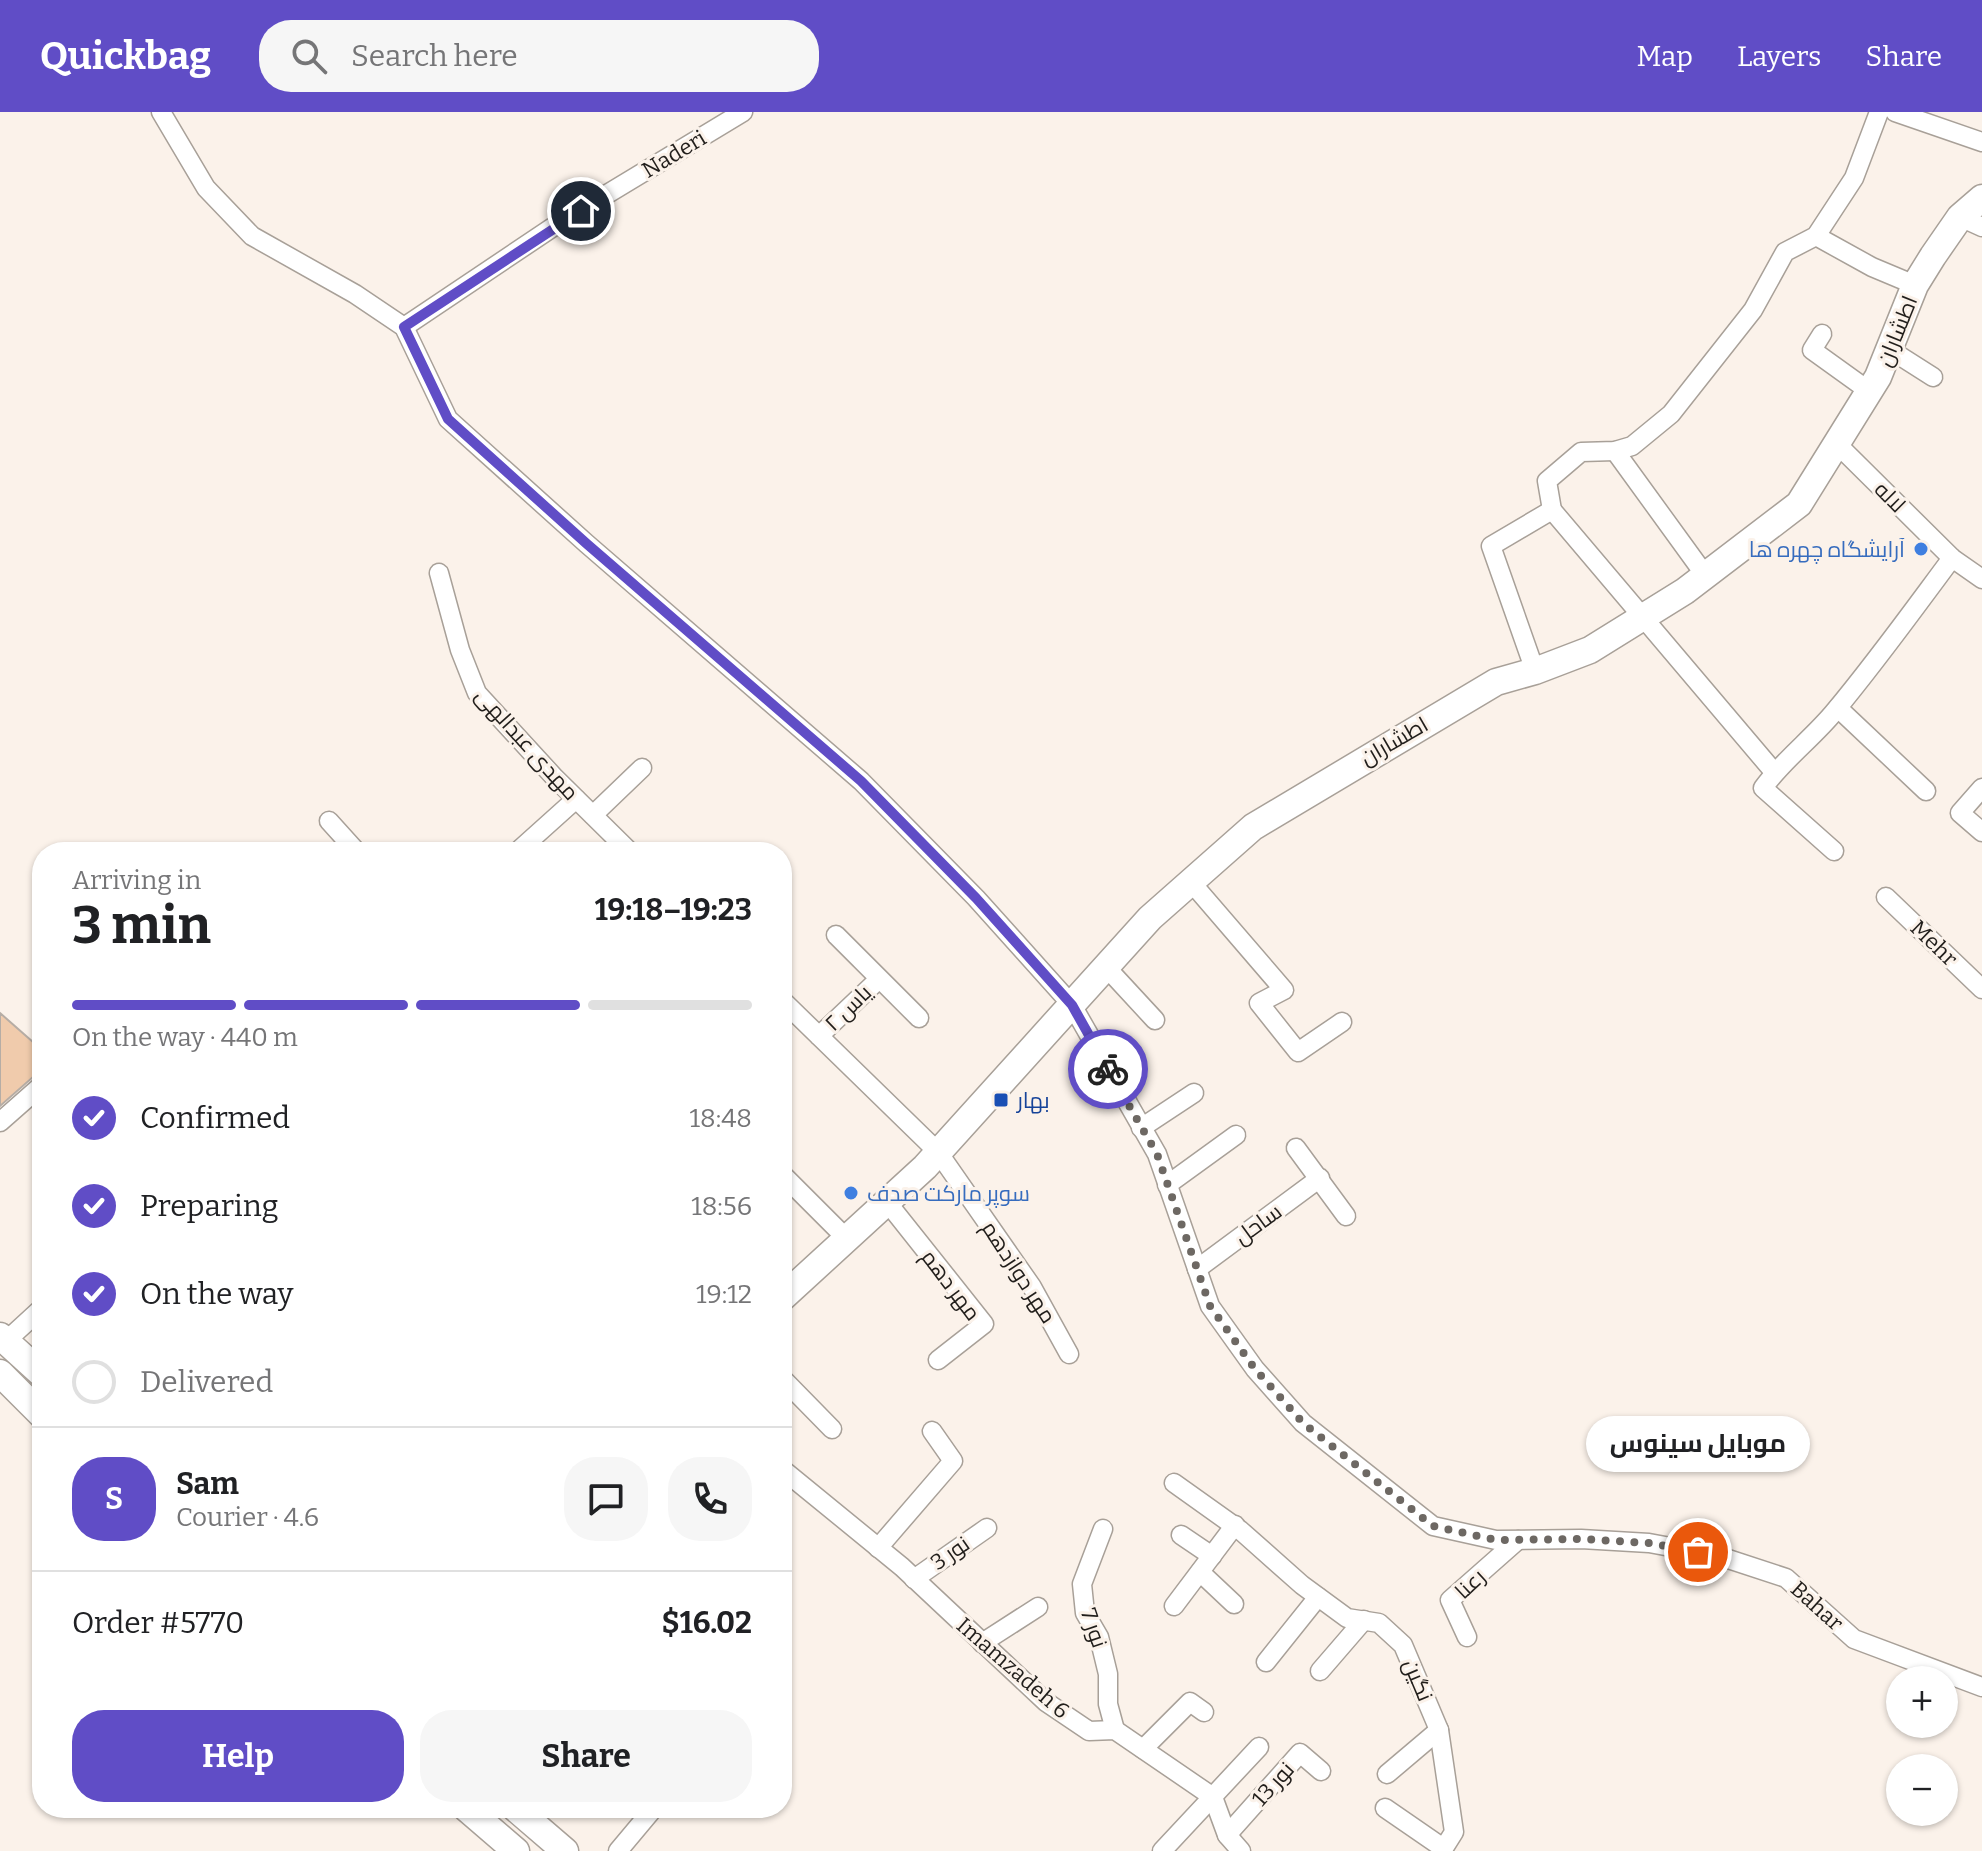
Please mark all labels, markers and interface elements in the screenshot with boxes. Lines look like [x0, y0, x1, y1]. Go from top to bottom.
search box [259, 20, 819, 92]
text: Quickbag [40, 33, 211, 79]
icon: search [287, 34, 331, 78]
text: Search here [351, 38, 518, 74]
text: Map [1636, 40, 1693, 73]
text: Layers [1737, 40, 1821, 73]
text: Share [1865, 40, 1942, 73]
street label: Naderi [637, 124, 711, 184]
pin [547, 177, 615, 245]
icon: home [559, 189, 603, 233]
street label: اطشاران [1871, 292, 1923, 370]
street label: لاله [1869, 476, 1911, 518]
place label: آرایشگاه چهره ها [1749, 536, 1905, 564]
marker: آرایشگاه چهره ها [1912, 540, 1930, 558]
street label: مهدی عبدالهی [470, 682, 584, 806]
street label: اطشاران [1355, 711, 1433, 771]
text: Arriving in [72, 865, 201, 896]
text: 19:18–19:23 [595, 892, 752, 928]
text: 3 min [72, 894, 211, 957]
street label: Mehr [1905, 914, 1963, 972]
street label: یاس ۲ [819, 979, 877, 1037]
text: On the way · 440 m [72, 1022, 298, 1053]
courier [1068, 1029, 1148, 1109]
icon: bike [1086, 1047, 1130, 1091]
place label: بهار [1015, 1087, 1050, 1114]
marker: بهار [992, 1091, 1010, 1109]
icon: check [72, 1096, 116, 1140]
text: Confirmed [140, 1100, 290, 1136]
text: 18:48 [690, 1103, 752, 1134]
place label: سوپر مارکت صدف [867, 1180, 1030, 1208]
icon: check [72, 1184, 116, 1228]
marker: سوپر مارکت صدف [842, 1184, 860, 1202]
text: Preparing [140, 1188, 278, 1224]
text: 18:56 [691, 1191, 752, 1222]
street label: ساحل [1229, 1198, 1287, 1250]
street label: مهر دوازدهم [974, 1216, 1062, 1329]
street label: مهر دهم [914, 1244, 987, 1327]
icon: check [72, 1272, 116, 1316]
text: On the way [140, 1276, 293, 1312]
text: 19:12 [696, 1279, 752, 1310]
text: Delivered [140, 1364, 273, 1400]
callout: موبایل سینوس [1586, 1416, 1810, 1472]
text: موبایل سینوس [1610, 1428, 1786, 1459]
button: chat [564, 1457, 648, 1541]
button: phone [668, 1457, 752, 1541]
text: Sam [176, 1466, 239, 1502]
text: S [105, 1481, 123, 1517]
text: Courier · 4.6 [176, 1502, 319, 1533]
pin [1664, 1518, 1732, 1586]
street label: نور 3 [925, 1530, 975, 1576]
icon: bag [1676, 1530, 1720, 1574]
street label: رعنا [1449, 1563, 1491, 1605]
street label: Bahar [1785, 1576, 1849, 1637]
text: Order #5770 [72, 1605, 244, 1641]
text: $16.02 [662, 1605, 752, 1641]
street label: نور 7 [1075, 1605, 1113, 1651]
street label: Imamzadeh 6 [951, 1612, 1075, 1724]
street label: نگین [1397, 1655, 1439, 1705]
map controls [1886, 1666, 1958, 1826]
button: + [1886, 1666, 1958, 1738]
button: Help [72, 1710, 404, 1802]
button: Share [420, 1710, 752, 1802]
button: − [1886, 1754, 1958, 1826]
street label: نور 13 [1246, 1756, 1300, 1812]

